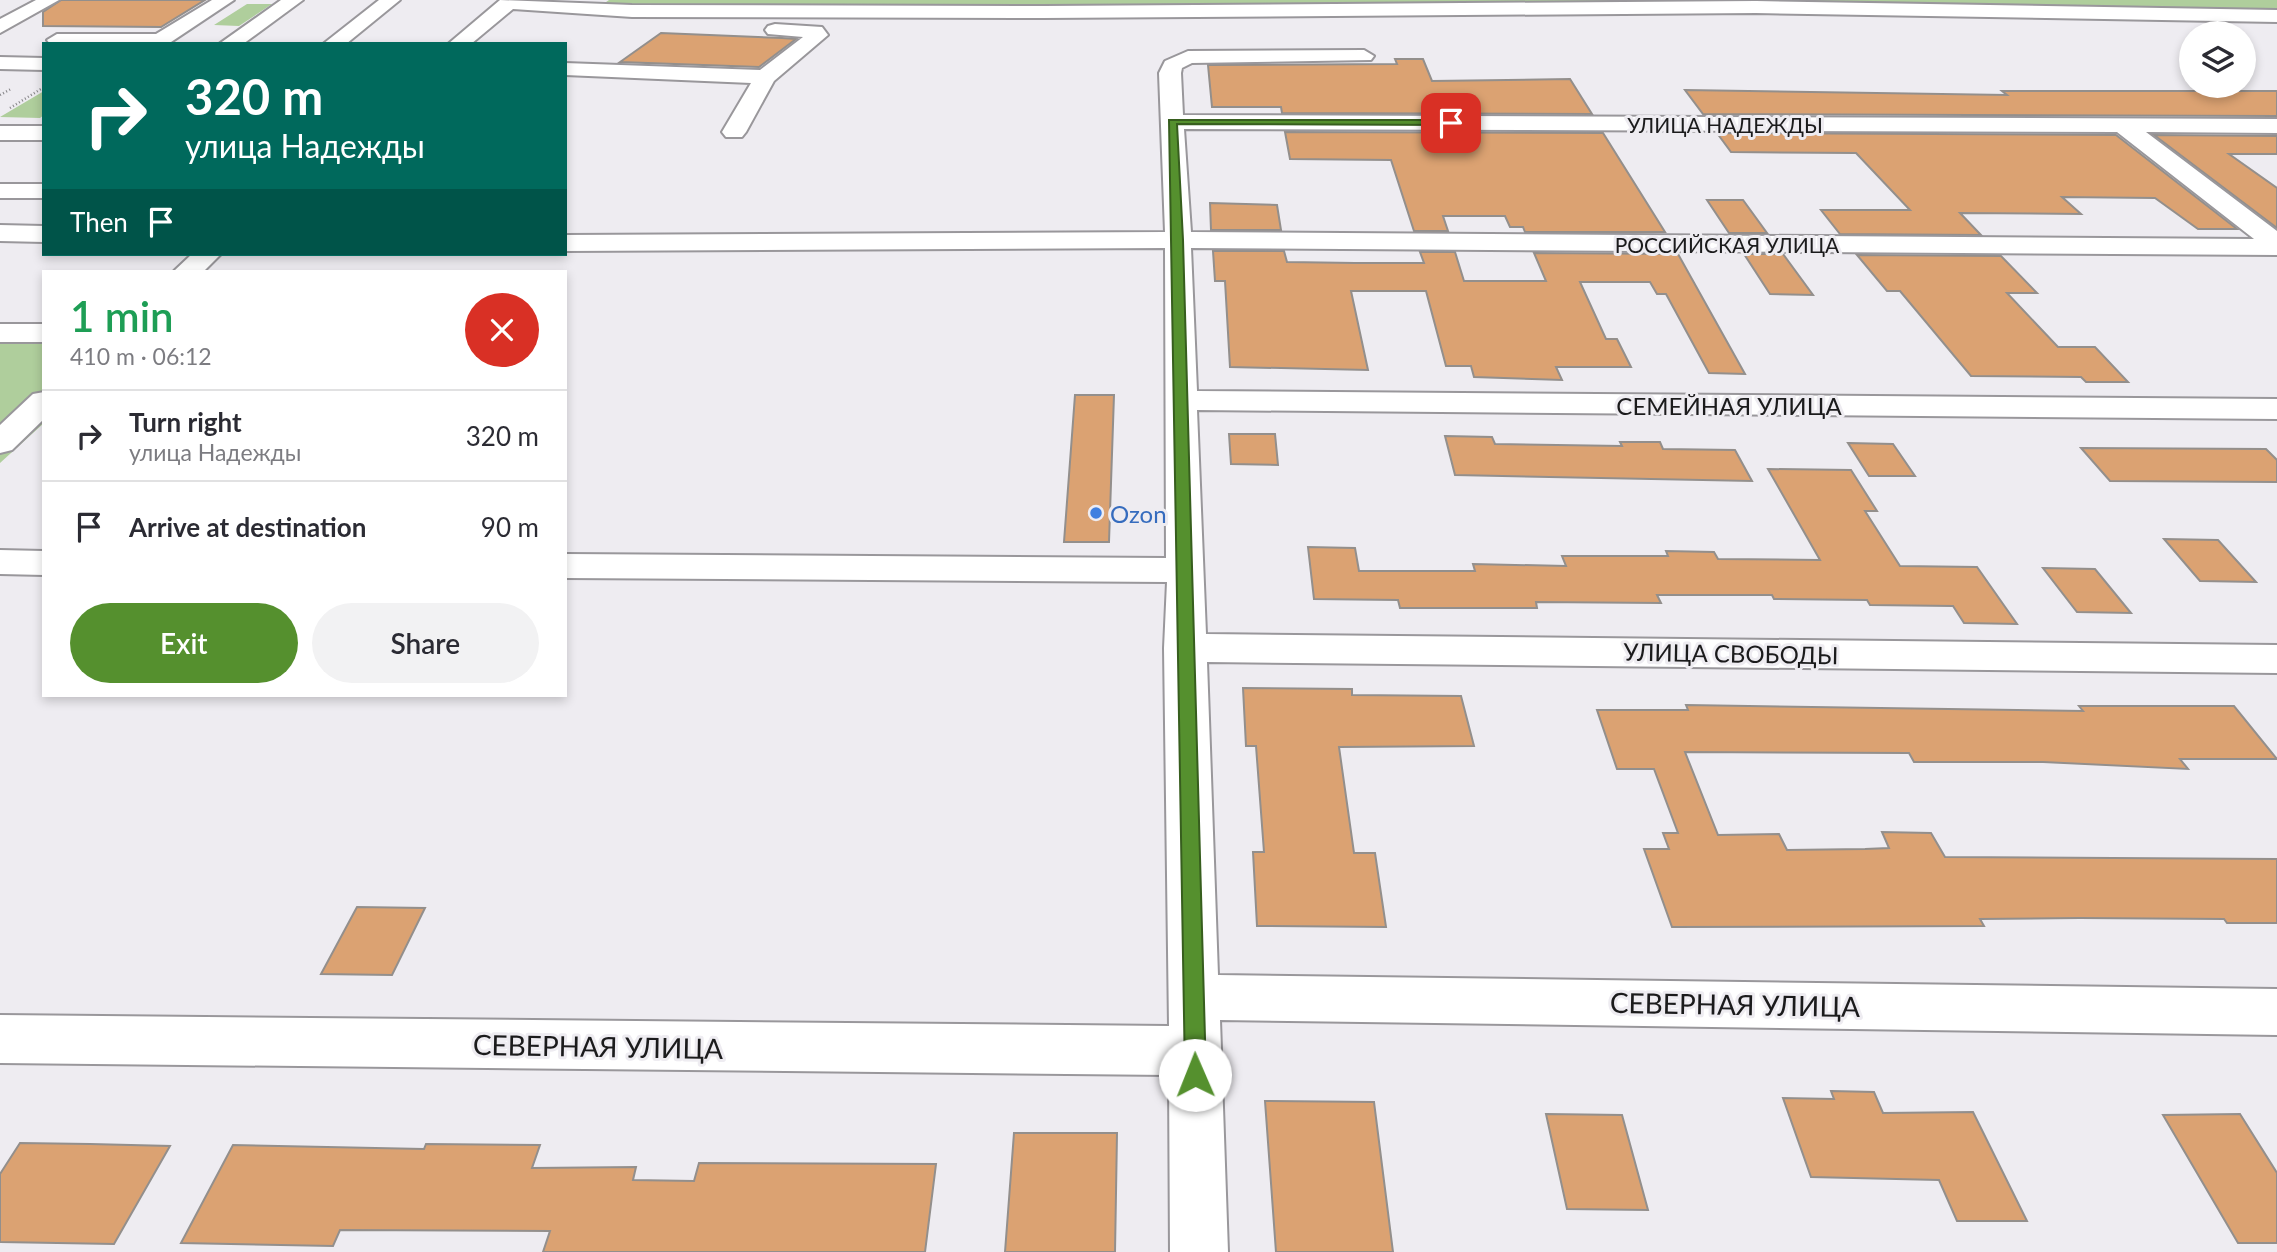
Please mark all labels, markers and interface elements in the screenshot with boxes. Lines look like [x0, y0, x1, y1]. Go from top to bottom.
map controls [2179, 21, 2256, 98]
button: layers [2179, 21, 2256, 98]
text: 320 m [185, 67, 323, 125]
icon: right [70, 70, 161, 161]
pin [1421, 93, 1481, 153]
icon: arrive [1432, 104, 1470, 142]
street label: УЛИЦА НАДЕЖДЫ [1627, 112, 1823, 137]
text: улица Надежды [185, 126, 425, 165]
icon: arrive [142, 203, 180, 241]
text: Then [70, 206, 128, 238]
street label: РОССИЙСКАЯ УЛИЦА [1615, 232, 1840, 257]
text: 1 min [70, 291, 174, 341]
button: close [465, 293, 539, 367]
text: 410 m · 06:12 [70, 342, 212, 370]
street label: СЕМЕЙНАЯ УЛИЦА [1616, 391, 1842, 420]
text: Turn right [129, 406, 242, 438]
icon: right [70, 417, 108, 455]
text: 320 m [466, 420, 539, 452]
text: улица Надежды [129, 438, 301, 466]
place label: Ozon [1110, 499, 1167, 528]
marker: Ozon [1088, 505, 1104, 521]
icon: arrive [70, 508, 108, 546]
text: Arrive at destination [129, 511, 366, 543]
text: 90 m [481, 511, 539, 543]
button: Exit [70, 603, 298, 683]
button: Share [312, 603, 539, 683]
street label: УЛИЦА СВОБОДЫ [1623, 637, 1839, 669]
street label: СЕВЕРНАЯ УЛИЦА [1610, 985, 1861, 1023]
street label: СЕВЕРНАЯ УЛИЦА [473, 1027, 724, 1065]
position arrow [1158, 1038, 1232, 1112]

